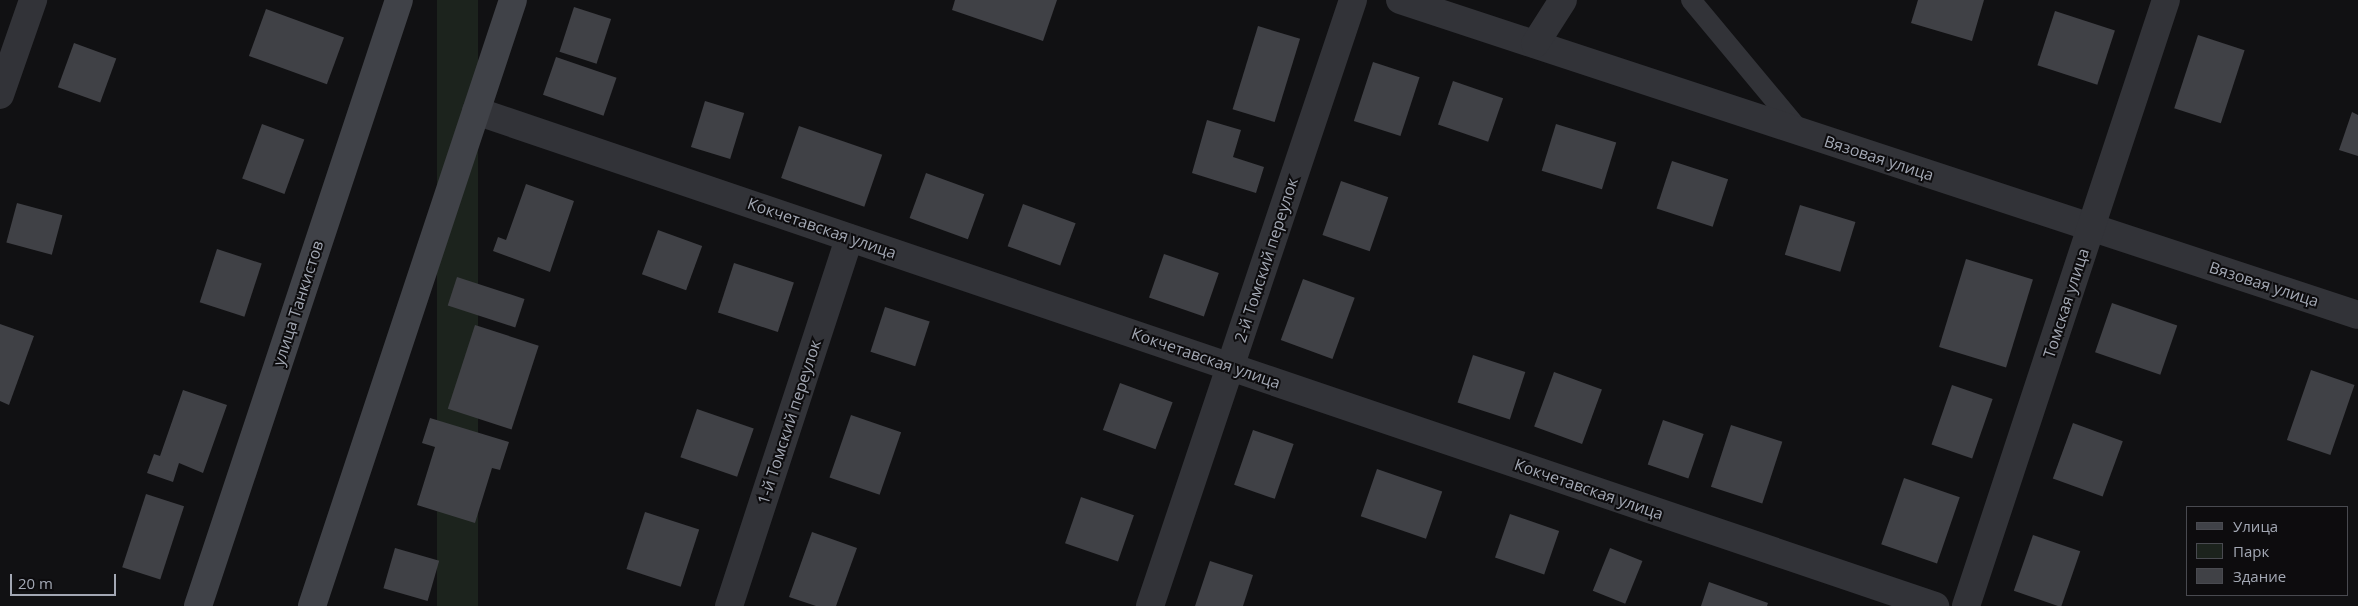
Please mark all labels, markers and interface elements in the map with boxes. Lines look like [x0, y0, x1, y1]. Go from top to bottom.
street label: Вязовая улица [1822, 131, 1936, 185]
street label: 2-й Томский переулок [1230, 175, 1302, 345]
street label: Кокчетавская улица [745, 194, 899, 262]
street label: улица Танкистов [269, 238, 327, 368]
street label: Томская улица [2039, 246, 2093, 360]
street label: Вязовая улица [2207, 257, 2321, 311]
street label: Кокчетавская улица [1129, 324, 1283, 392]
street label: 1-й Томский переулок [753, 337, 825, 507]
street label: Кокчетавская улица [1512, 455, 1666, 523]
legend [2186, 506, 2348, 596]
text: Улица [2233, 516, 2278, 536]
text: Парк [2233, 541, 2269, 561]
scale bar [12, 564, 119, 596]
text: Здание [2233, 566, 2286, 586]
text: 20 m [18, 573, 53, 593]

